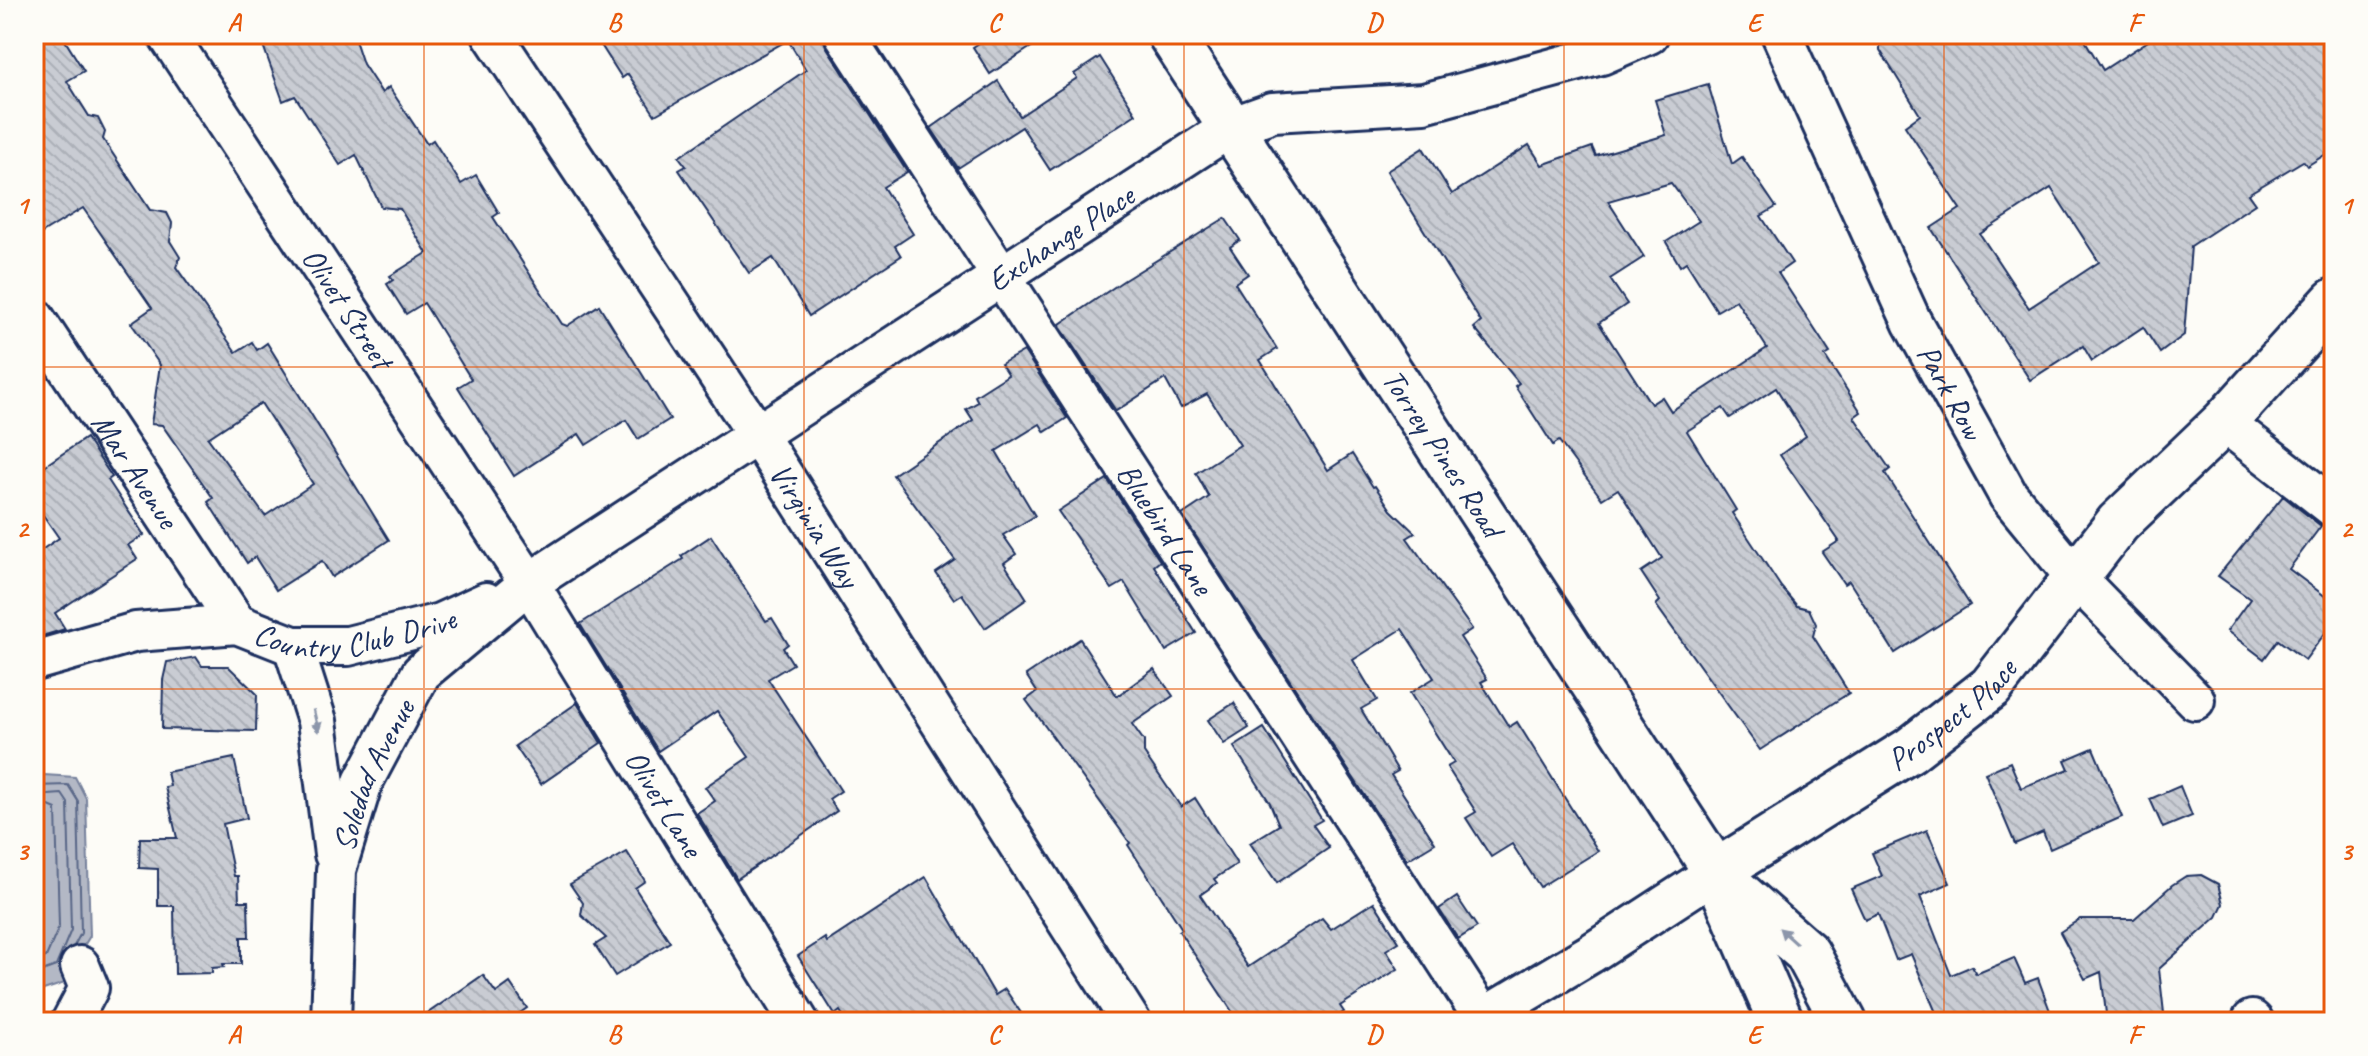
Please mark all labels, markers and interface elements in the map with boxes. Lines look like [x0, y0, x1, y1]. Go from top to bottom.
text: A [227, 6, 242, 39]
text: B [607, 6, 623, 39]
text: C [988, 6, 1004, 39]
text: D [1366, 6, 1384, 39]
text: E [1747, 6, 1765, 39]
text: F [2128, 6, 2146, 39]
street label: Exchange Place [980, 174, 1144, 301]
text: 1 [16, 189, 31, 222]
text: 1 [2340, 189, 2355, 222]
street label: Olivet Street [292, 240, 404, 380]
street label: Park Row [1907, 337, 1994, 449]
street label: Torrey Pines Road [1373, 361, 1515, 549]
street label: Mar Avenue [82, 405, 189, 538]
street label: Bluebird Lane [1107, 455, 1224, 605]
street label: Virginia Way [760, 456, 871, 598]
text: 2 [16, 512, 30, 545]
text: 2 [2340, 512, 2354, 545]
street label: Country Club Drive [248, 598, 465, 667]
street label: Prospect Place [1880, 649, 2028, 780]
street label: Soledad Avenue [323, 690, 425, 856]
one-way arrow [310, 708, 323, 733]
street label: Olivet Lane [615, 742, 714, 867]
text: 3 [16, 835, 30, 868]
text: 3 [2340, 835, 2354, 868]
one-way arrow [1778, 928, 1797, 946]
text: A [227, 1018, 242, 1051]
text: B [607, 1018, 623, 1051]
text: C [988, 1018, 1004, 1051]
text: D [1366, 1018, 1384, 1051]
text: E [1747, 1018, 1765, 1051]
text: F [2128, 1018, 2146, 1051]

